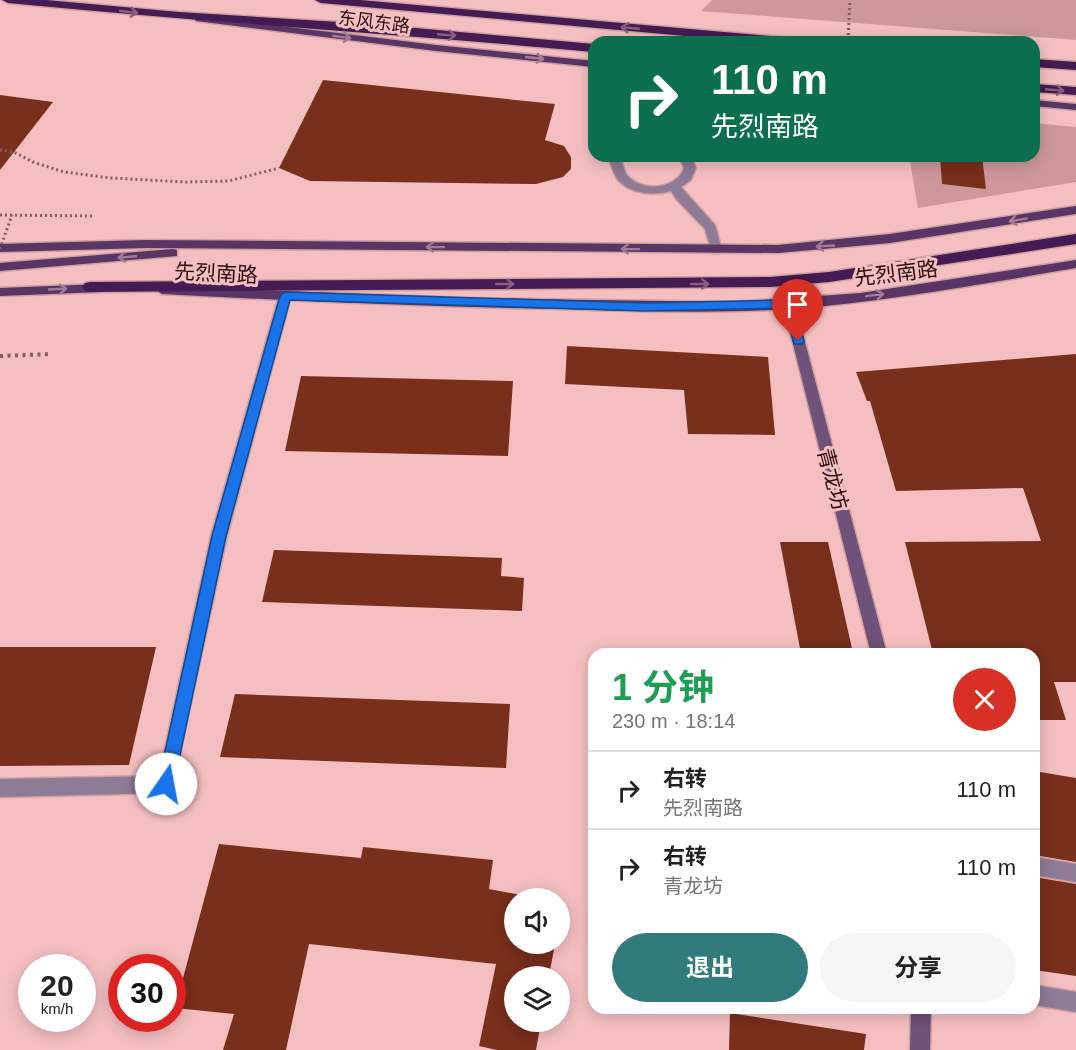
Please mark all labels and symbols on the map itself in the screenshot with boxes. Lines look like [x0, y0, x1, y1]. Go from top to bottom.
one-way arrow [118, 7, 138, 18]
street label: 东风东路 [337, 8, 411, 36]
one-way arrow [620, 22, 640, 33]
one-way arrow [437, 30, 457, 41]
one-way arrow [331, 31, 351, 42]
one-way arrow [525, 53, 545, 64]
one-way arrow [1044, 84, 1064, 95]
one-way arrow [1009, 215, 1029, 226]
one-way arrow [426, 241, 446, 252]
one-way arrow [816, 241, 836, 252]
one-way arrow [621, 243, 641, 255]
one-way arrow [118, 252, 138, 263]
street label: 先烈南路 [853, 256, 939, 290]
street label: 先烈南路 [173, 259, 259, 287]
one-way arrow [495, 278, 515, 290]
one-way arrow [690, 278, 710, 289]
pin [772, 279, 823, 341]
one-way arrow [48, 283, 68, 294]
one-way arrow [864, 289, 884, 300]
street label: 青龙坊 [814, 446, 852, 512]
position arrow [134, 752, 198, 816]
speed limit sign: 30 [108, 954, 186, 1032]

